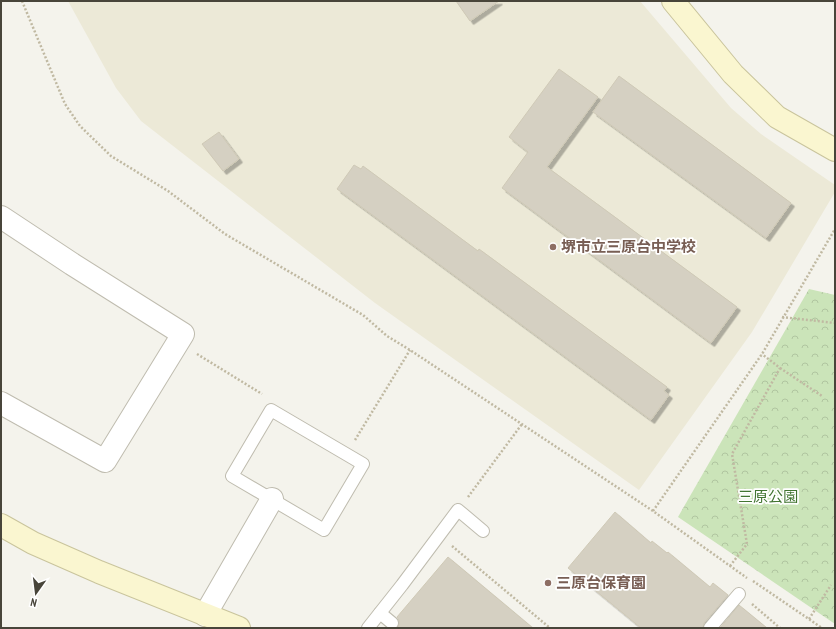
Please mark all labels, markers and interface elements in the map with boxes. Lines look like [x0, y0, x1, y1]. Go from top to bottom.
place label: 堺市立三原台中学校 [561, 237, 696, 256]
marker: 堺市立三原台中学校 [548, 242, 558, 252]
park label: 三原公園 [738, 487, 798, 506]
north arrow [16, 573, 56, 613]
place label: 三原台保育園 [556, 573, 646, 592]
marker: 三原台保育園 [543, 578, 553, 588]
text: N [29, 595, 38, 610]

